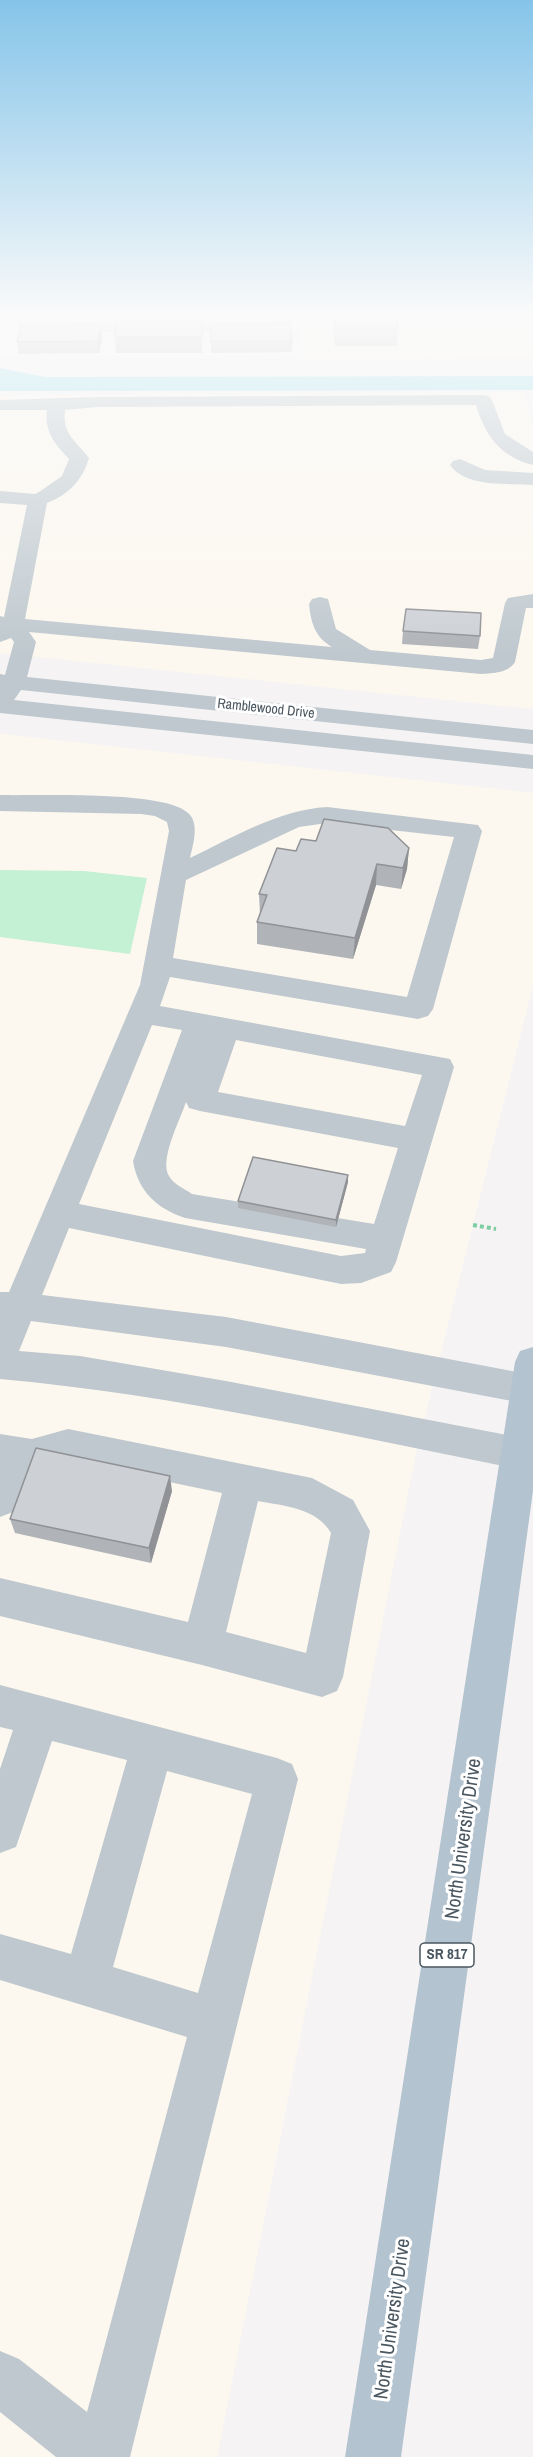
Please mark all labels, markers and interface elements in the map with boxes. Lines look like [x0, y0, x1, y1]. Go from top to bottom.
street label: Ramblewood Drive [217, 696, 315, 722]
street label: North University Drive [441, 1757, 487, 1921]
road number: SR 817 [420, 1943, 474, 1967]
street label: North University Drive [370, 2237, 416, 2401]

